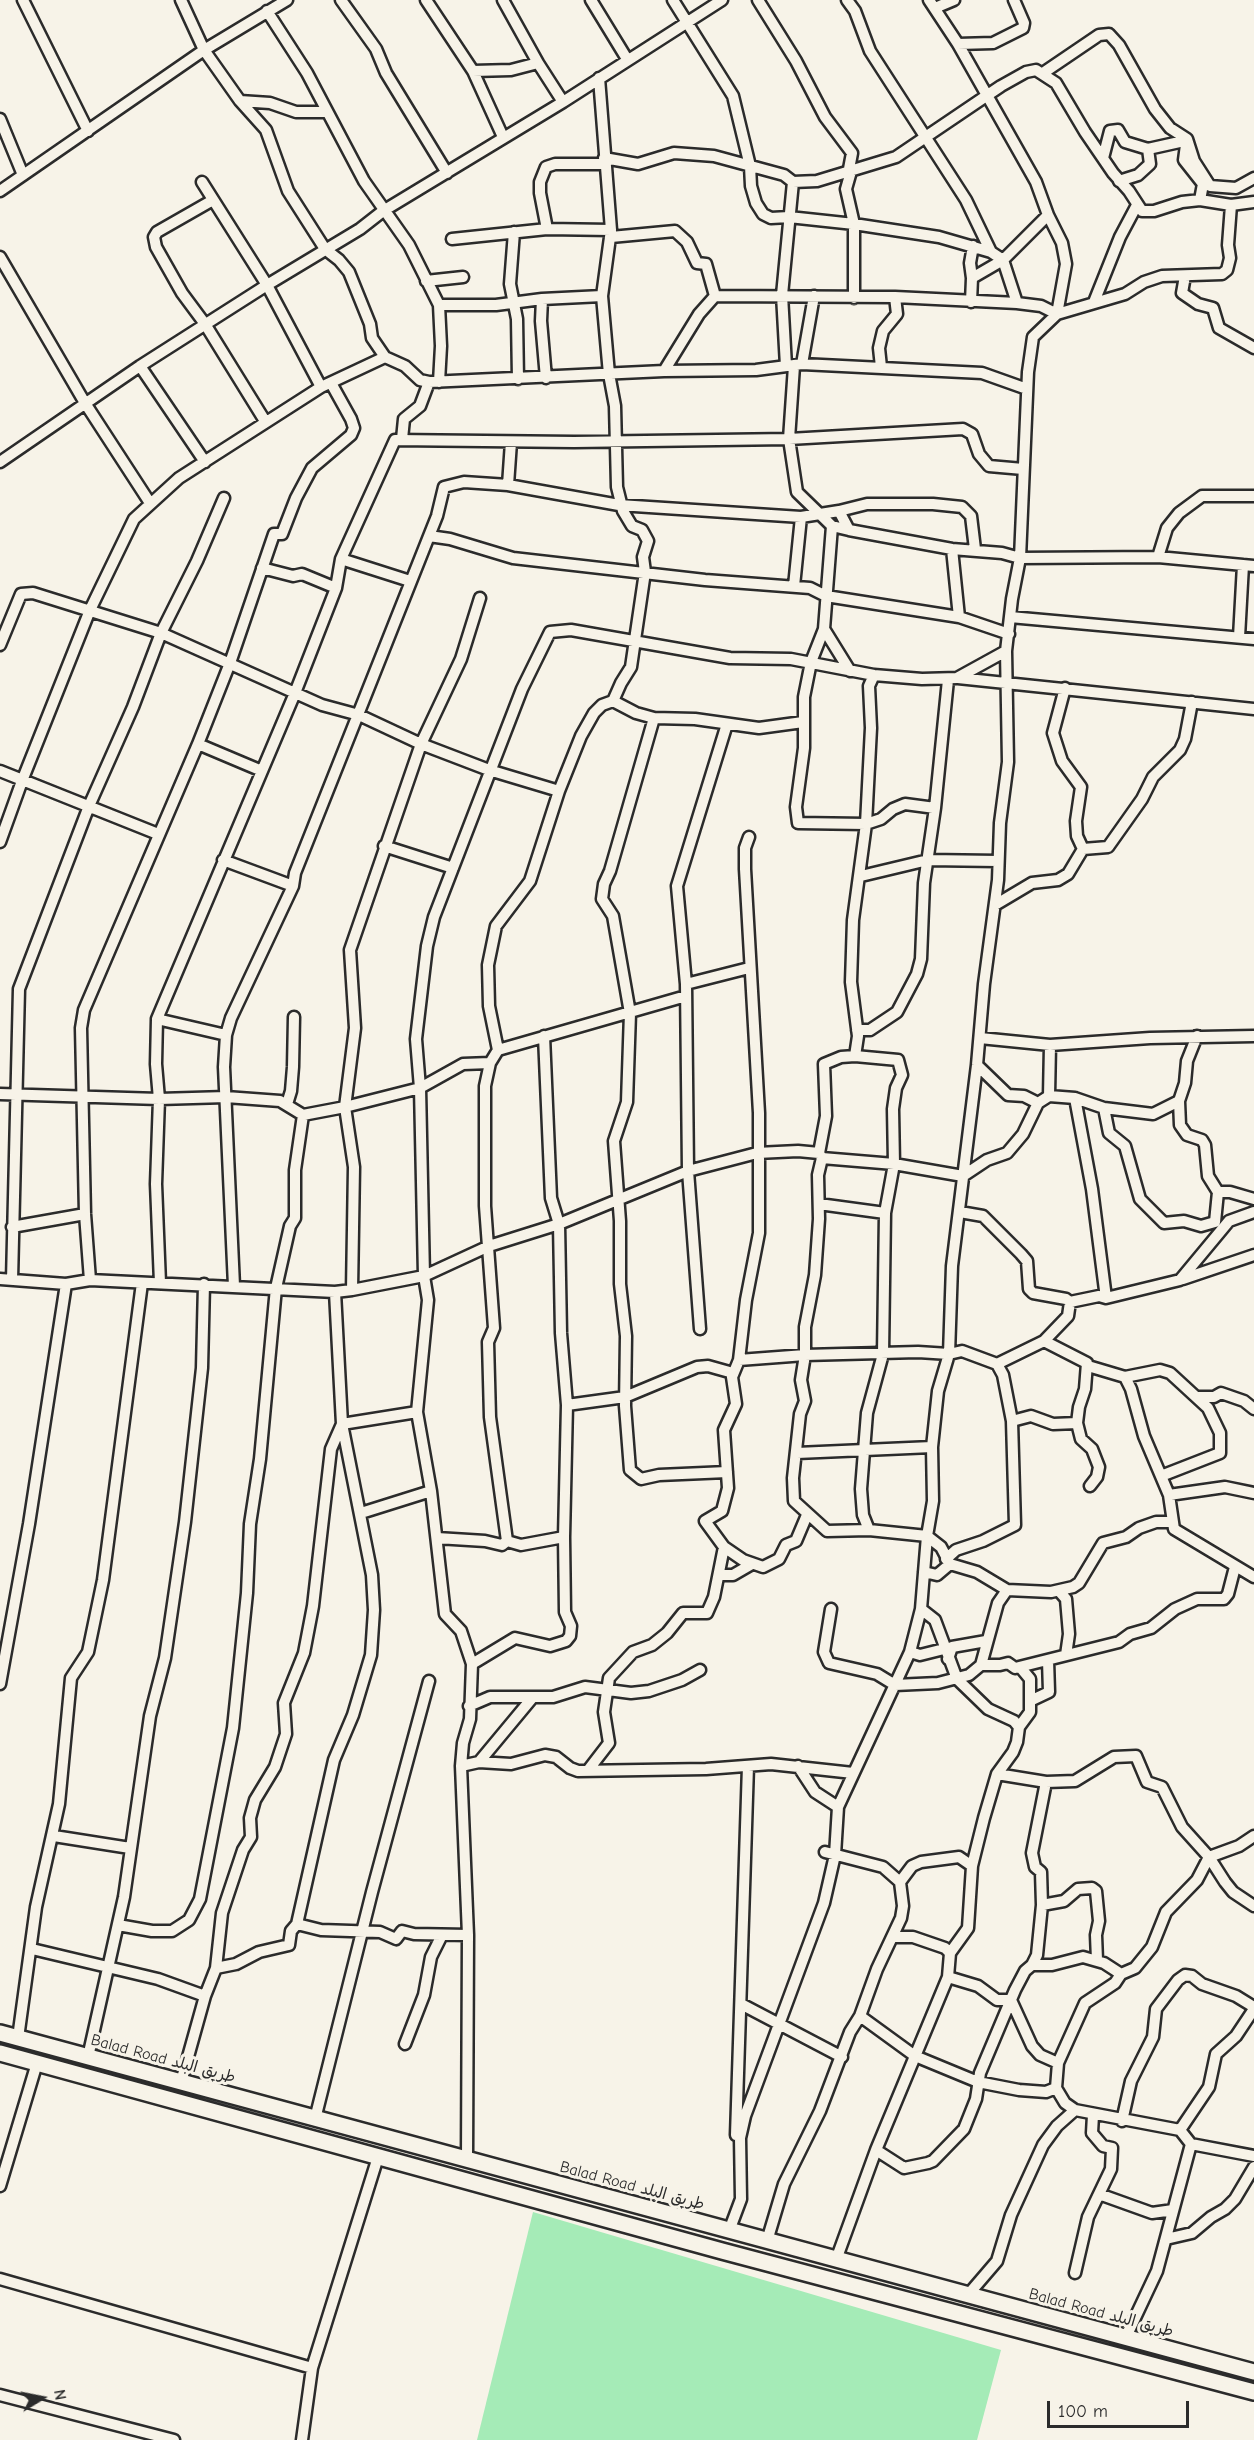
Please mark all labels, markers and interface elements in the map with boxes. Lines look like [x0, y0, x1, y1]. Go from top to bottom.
street label: Balad Road طريق البلد [89, 2030, 237, 2088]
street label: Balad Road طريق البلد [558, 2157, 706, 2215]
street label: Balad Road طريق البلد [1027, 2284, 1175, 2342]
north arrow [12, 2368, 72, 2428]
text: N [50, 2388, 69, 2402]
scale bar [1050, 2389, 1192, 2427]
text: 100 m [1058, 2401, 1108, 2422]

